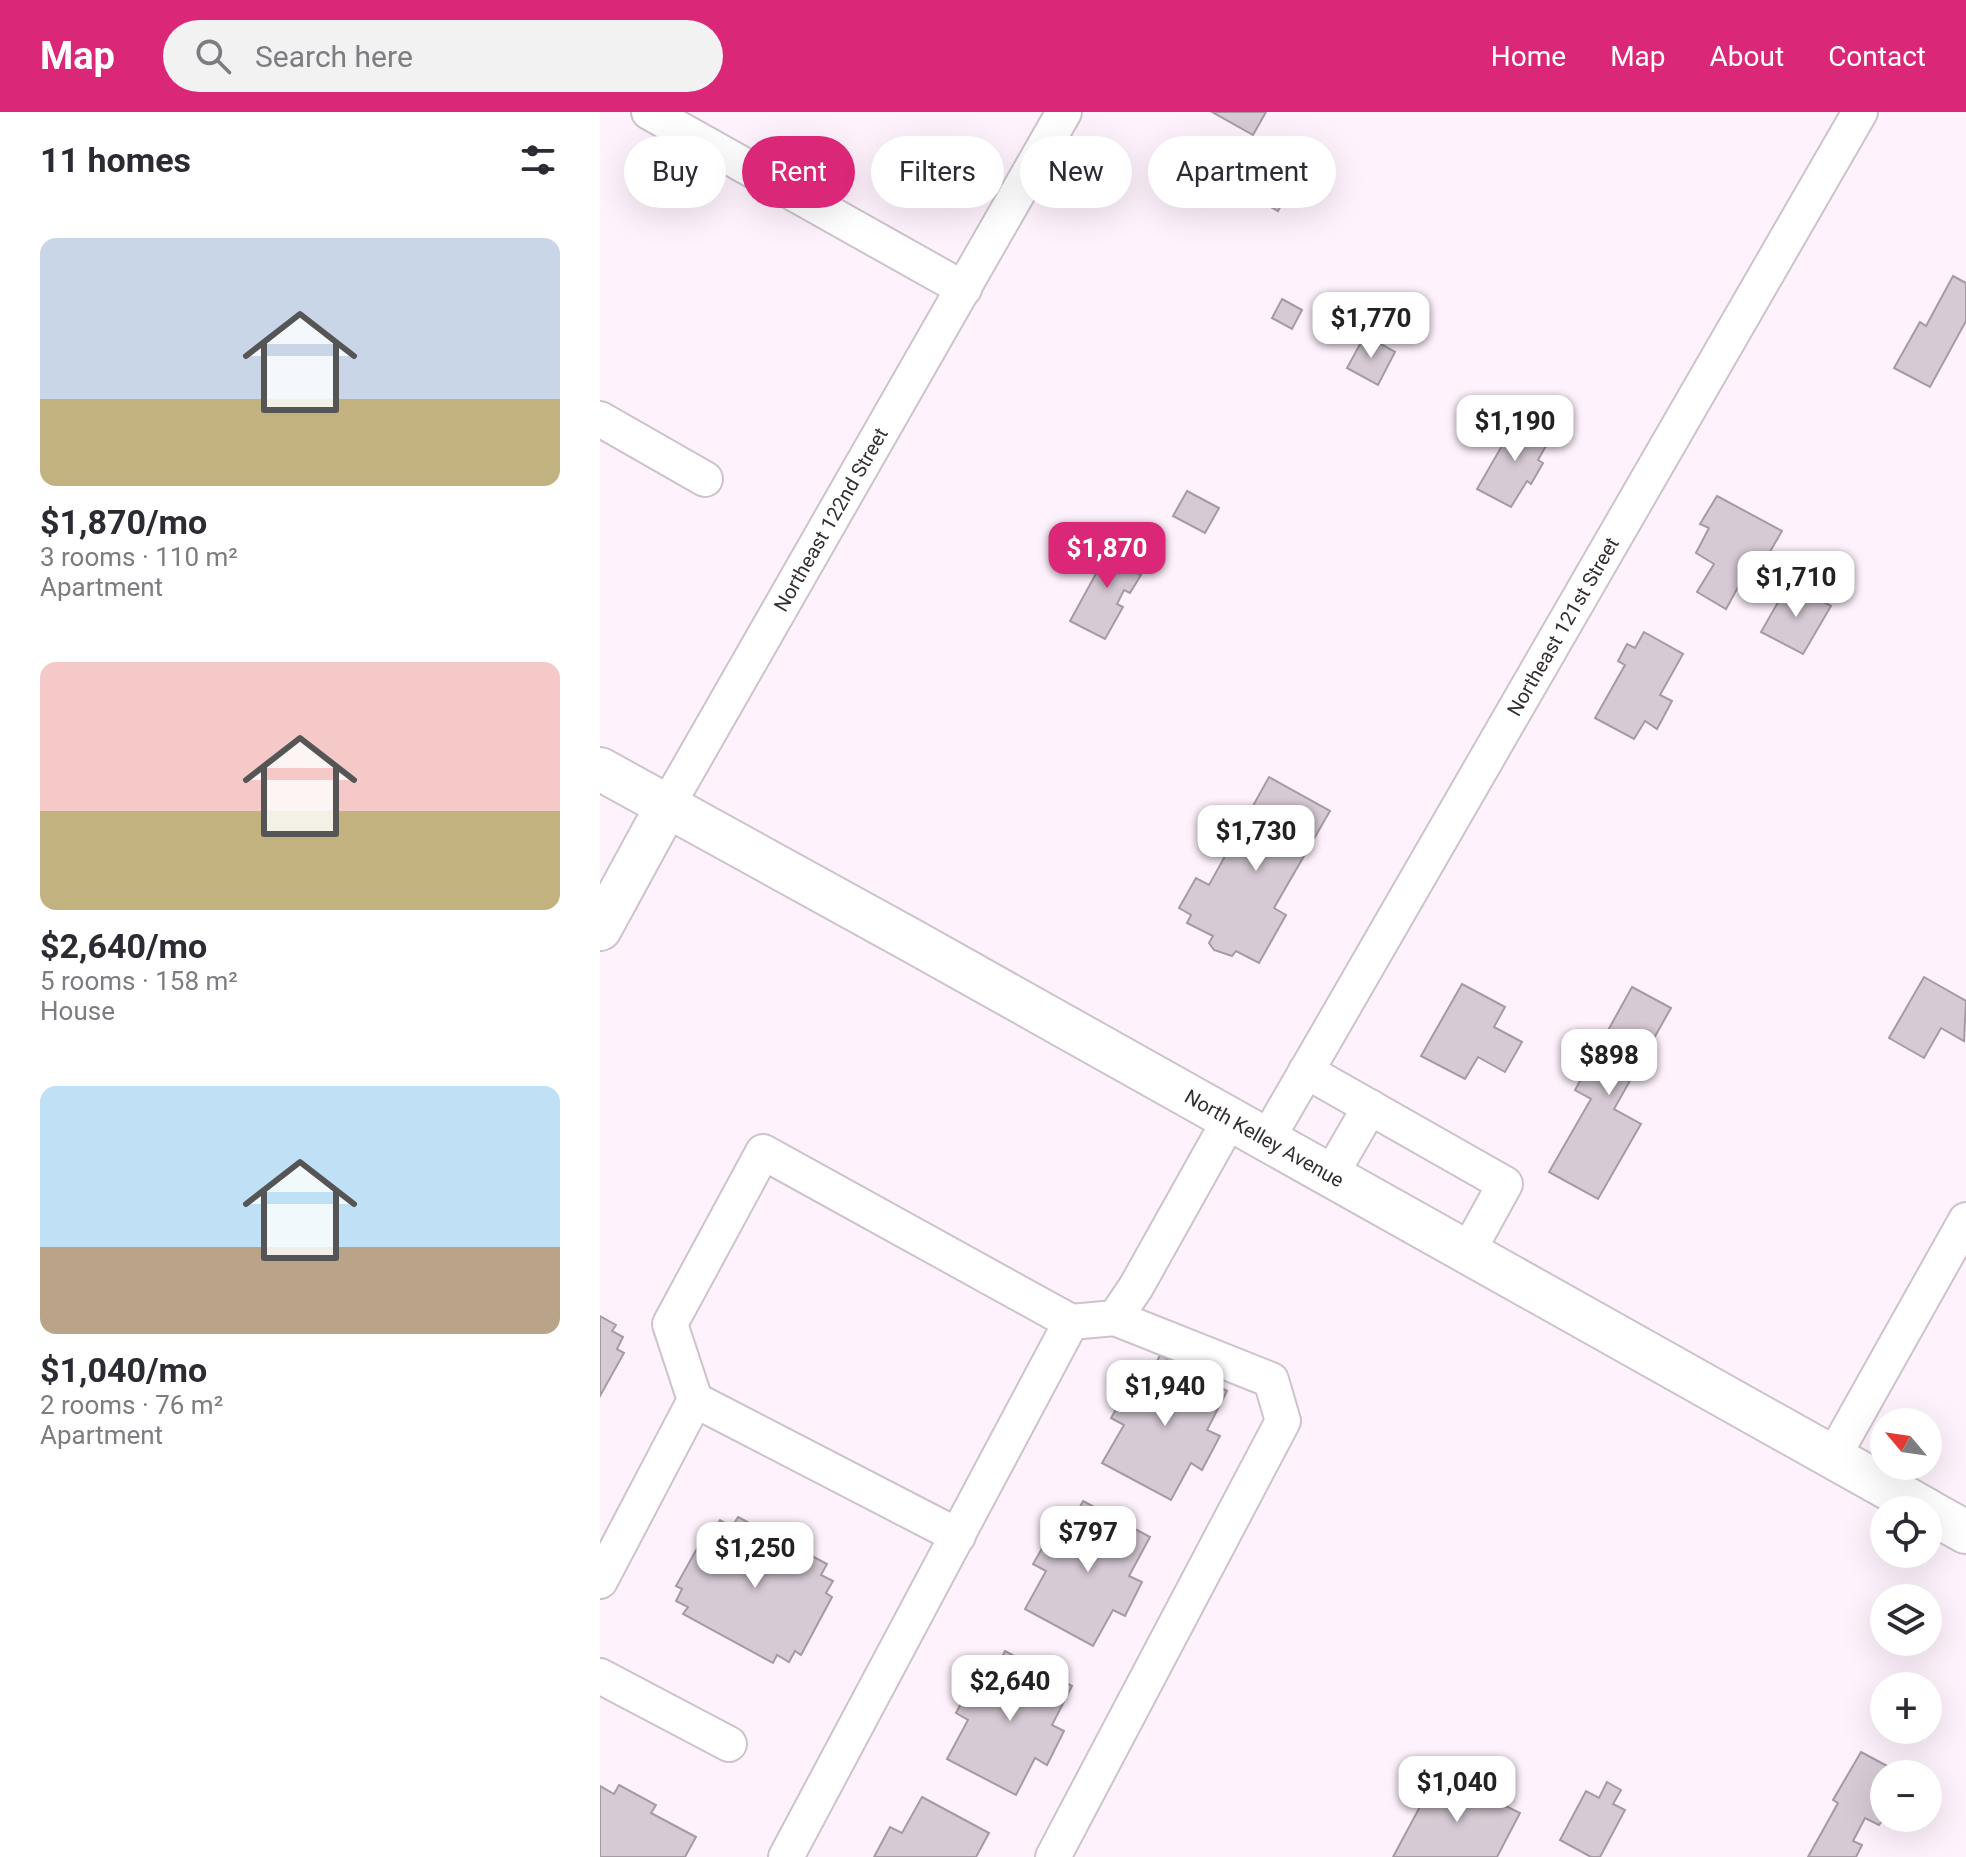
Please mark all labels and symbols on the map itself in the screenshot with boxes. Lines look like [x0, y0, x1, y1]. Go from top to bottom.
pin: $1,770 [1306, 292, 1436, 360]
pin: $1,190 [1450, 395, 1580, 463]
street label: Northeast 122nd Street [769, 423, 893, 616]
pin: $1,870 [1042, 522, 1172, 590]
street label: Northeast 121st Street [1502, 533, 1624, 720]
pin: $1,710 [1731, 551, 1861, 619]
pin: $1,730 [1191, 805, 1321, 873]
pin: $898 [1562, 1029, 1656, 1097]
street label: North Kelley Avenue [1181, 1084, 1348, 1192]
pin: $1,940 [1100, 1360, 1230, 1428]
north arrow [1870, 1408, 1942, 1480]
pin: $797 [1041, 1506, 1135, 1574]
pin: $1,250 [690, 1522, 820, 1590]
pin: $2,640 [945, 1655, 1075, 1723]
pin: $1,040 [1392, 1756, 1522, 1824]

